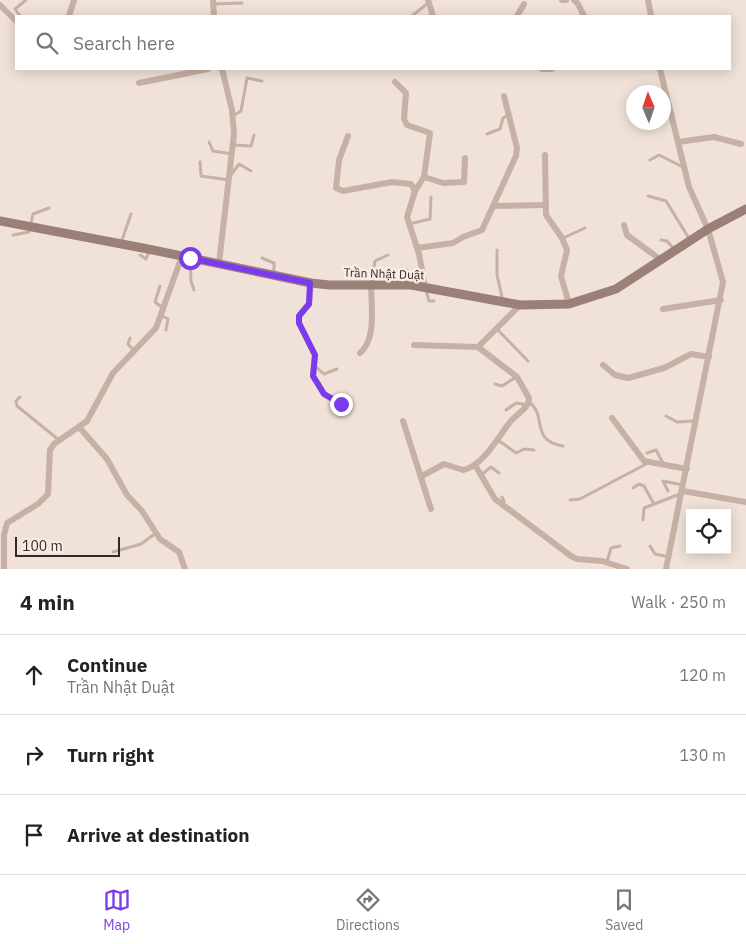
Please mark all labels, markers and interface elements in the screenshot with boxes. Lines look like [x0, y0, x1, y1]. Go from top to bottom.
search box [15, 15, 731, 70]
icon: search [33, 29, 61, 57]
text: Search here [73, 31, 175, 55]
north arrow [626, 85, 671, 130]
route start [179, 247, 202, 270]
street label: Trần Nhật Duật [343, 265, 425, 282]
route end [330, 393, 353, 416]
map controls [686, 509, 731, 554]
button: locate [686, 509, 731, 554]
scale bar [15, 534, 120, 557]
text: 100 m [22, 537, 63, 555]
text: 4 min [20, 588, 75, 616]
text: Walk · 250 m [631, 592, 726, 612]
text: Continue [67, 653, 147, 677]
icon: ahead [20, 661, 48, 689]
text: 120 m [679, 665, 726, 685]
text: Trần Nhật Duật [67, 677, 175, 697]
icon: right [20, 741, 48, 769]
text: Turn right [67, 743, 154, 767]
text: 130 m [679, 745, 726, 765]
icon: arrive [20, 821, 48, 849]
text: Arrive at destination [67, 823, 250, 847]
tab: Map [103, 886, 131, 934]
tab: Directions [336, 886, 400, 934]
tab: Saved [605, 886, 643, 934]

